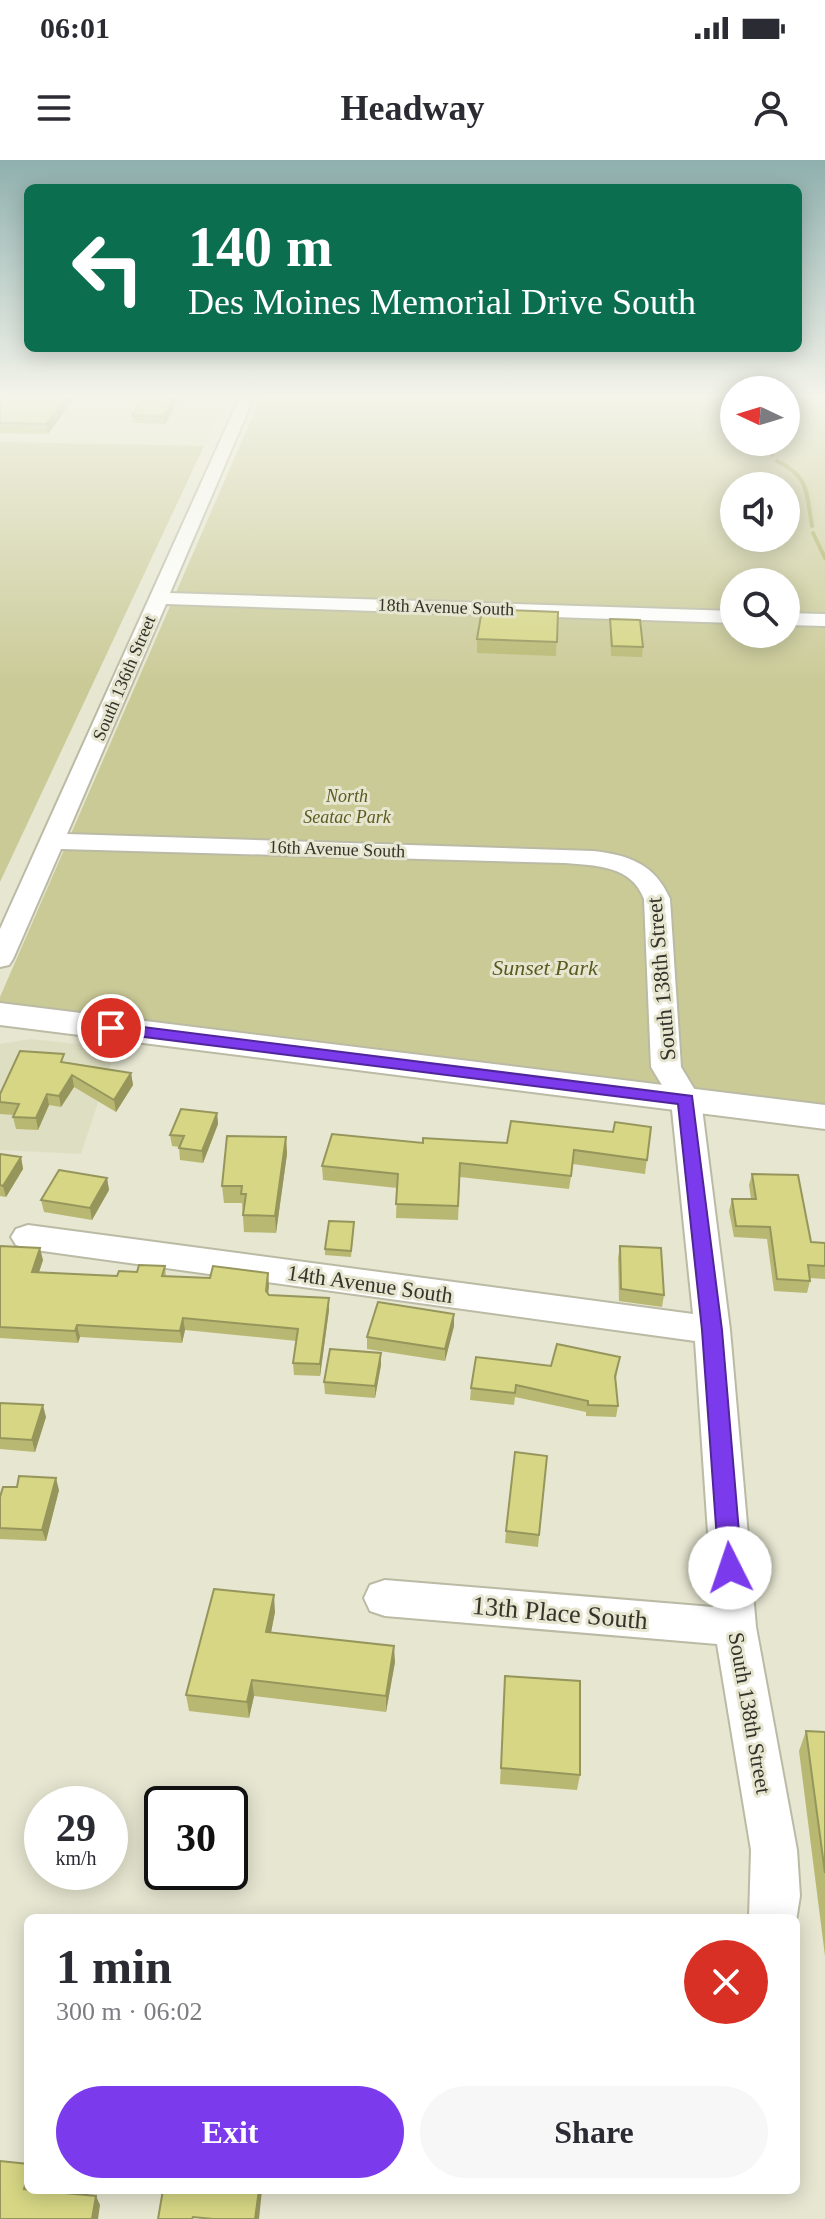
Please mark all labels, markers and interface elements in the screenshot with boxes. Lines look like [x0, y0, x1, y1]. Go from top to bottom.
text: 06:01 [40, 11, 110, 44]
icon: menu [32, 86, 76, 130]
icon: person [749, 86, 793, 130]
text: Headway [341, 88, 485, 128]
icon: left [56, 216, 160, 320]
text: 140 m [188, 216, 333, 278]
text: Des Moines Memorial Drive South [188, 282, 696, 322]
north arrow [720, 376, 800, 456]
map controls [720, 376, 800, 648]
button: sound [720, 472, 800, 552]
button: search [720, 568, 800, 648]
street label: 18th Avenue South [377, 595, 515, 619]
street label: South 136th Street [89, 612, 159, 744]
park label: North Seatac Park [303, 786, 392, 827]
street label: 16th Avenue South [268, 837, 406, 861]
street label: South 138th Street [641, 896, 681, 1062]
park label: Sunset Park [492, 955, 599, 980]
pin [77, 994, 145, 1062]
icon: arrive [89, 1006, 133, 1050]
street label: 14th Avenue South [286, 1260, 454, 1308]
position arrow [688, 1526, 772, 1610]
street label: 13th Place South [471, 1591, 649, 1635]
street label: South 138th Street [723, 1630, 777, 1796]
speed limit sign: 30 [144, 1786, 248, 1890]
text: 29 [56, 1805, 96, 1850]
text: km/h [55, 1847, 97, 1869]
text: 1 min [56, 1940, 172, 1993]
button: close [684, 1940, 768, 2024]
text: 300 m · 06:02 [56, 1997, 203, 2026]
button: Exit [56, 2086, 404, 2178]
button: Share [420, 2086, 768, 2178]

